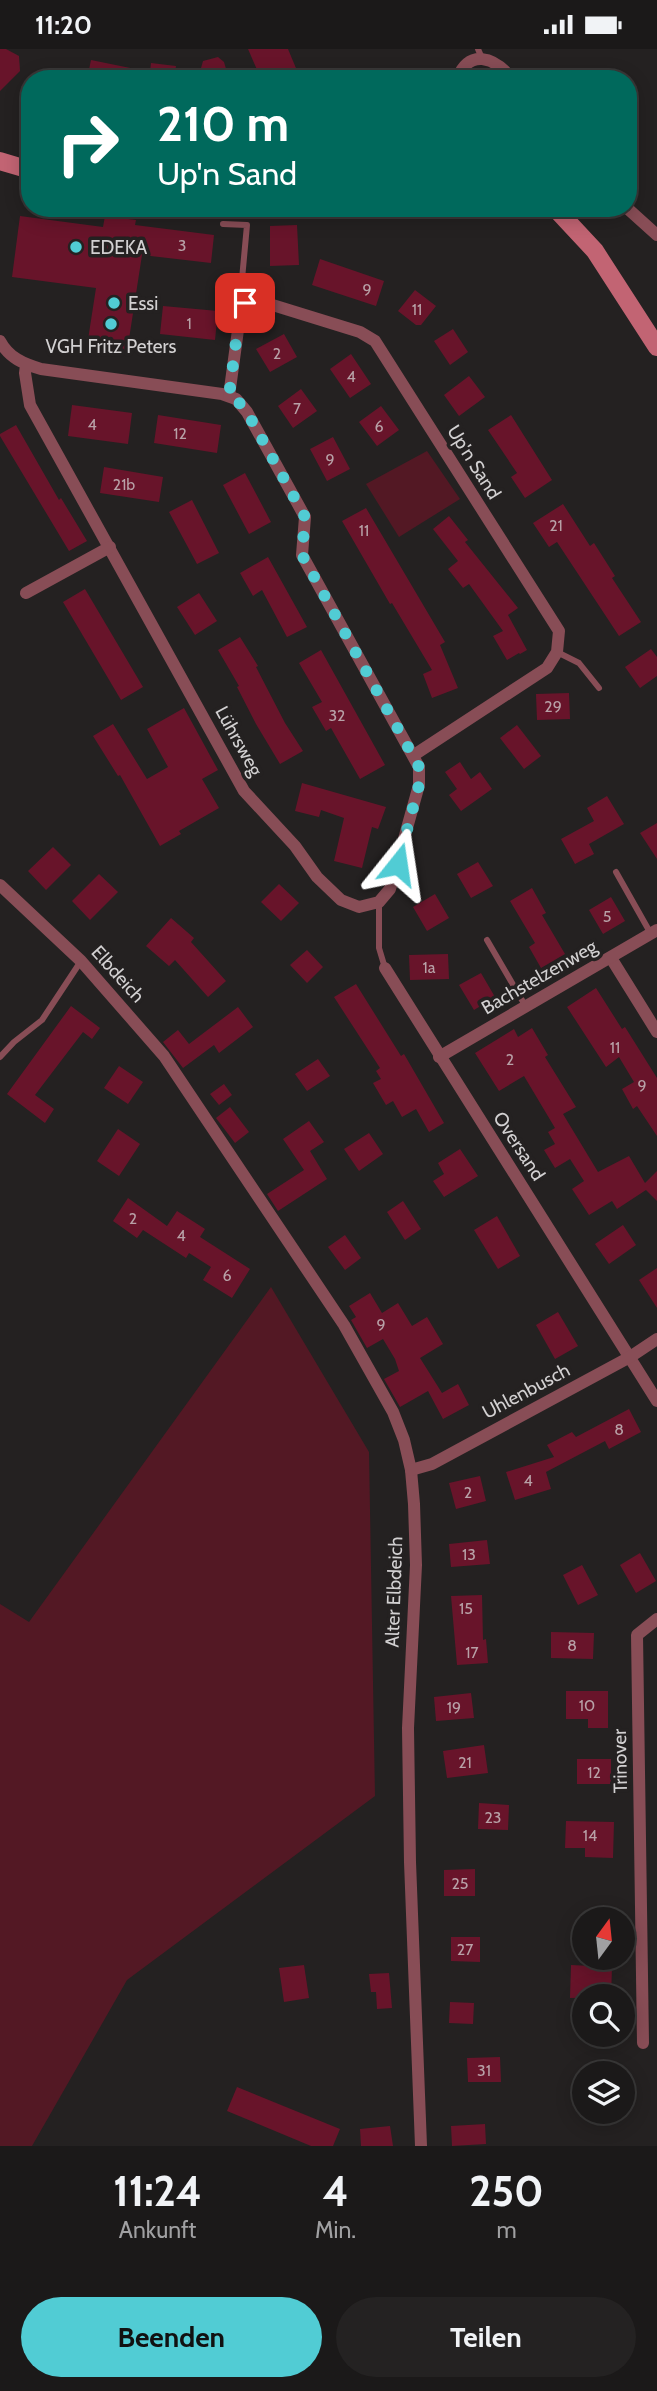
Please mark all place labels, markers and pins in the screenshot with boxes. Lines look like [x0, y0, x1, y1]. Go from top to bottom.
place label: EDEKA [90, 236, 148, 259]
marker: EDEKA [68, 239, 84, 255]
pin [215, 273, 275, 333]
place label: Essi [128, 292, 158, 315]
marker: Essi [106, 295, 122, 311]
marker: VGH Fritz Peters [103, 316, 119, 332]
place label: VGH Fritz Peters [46, 335, 177, 358]

